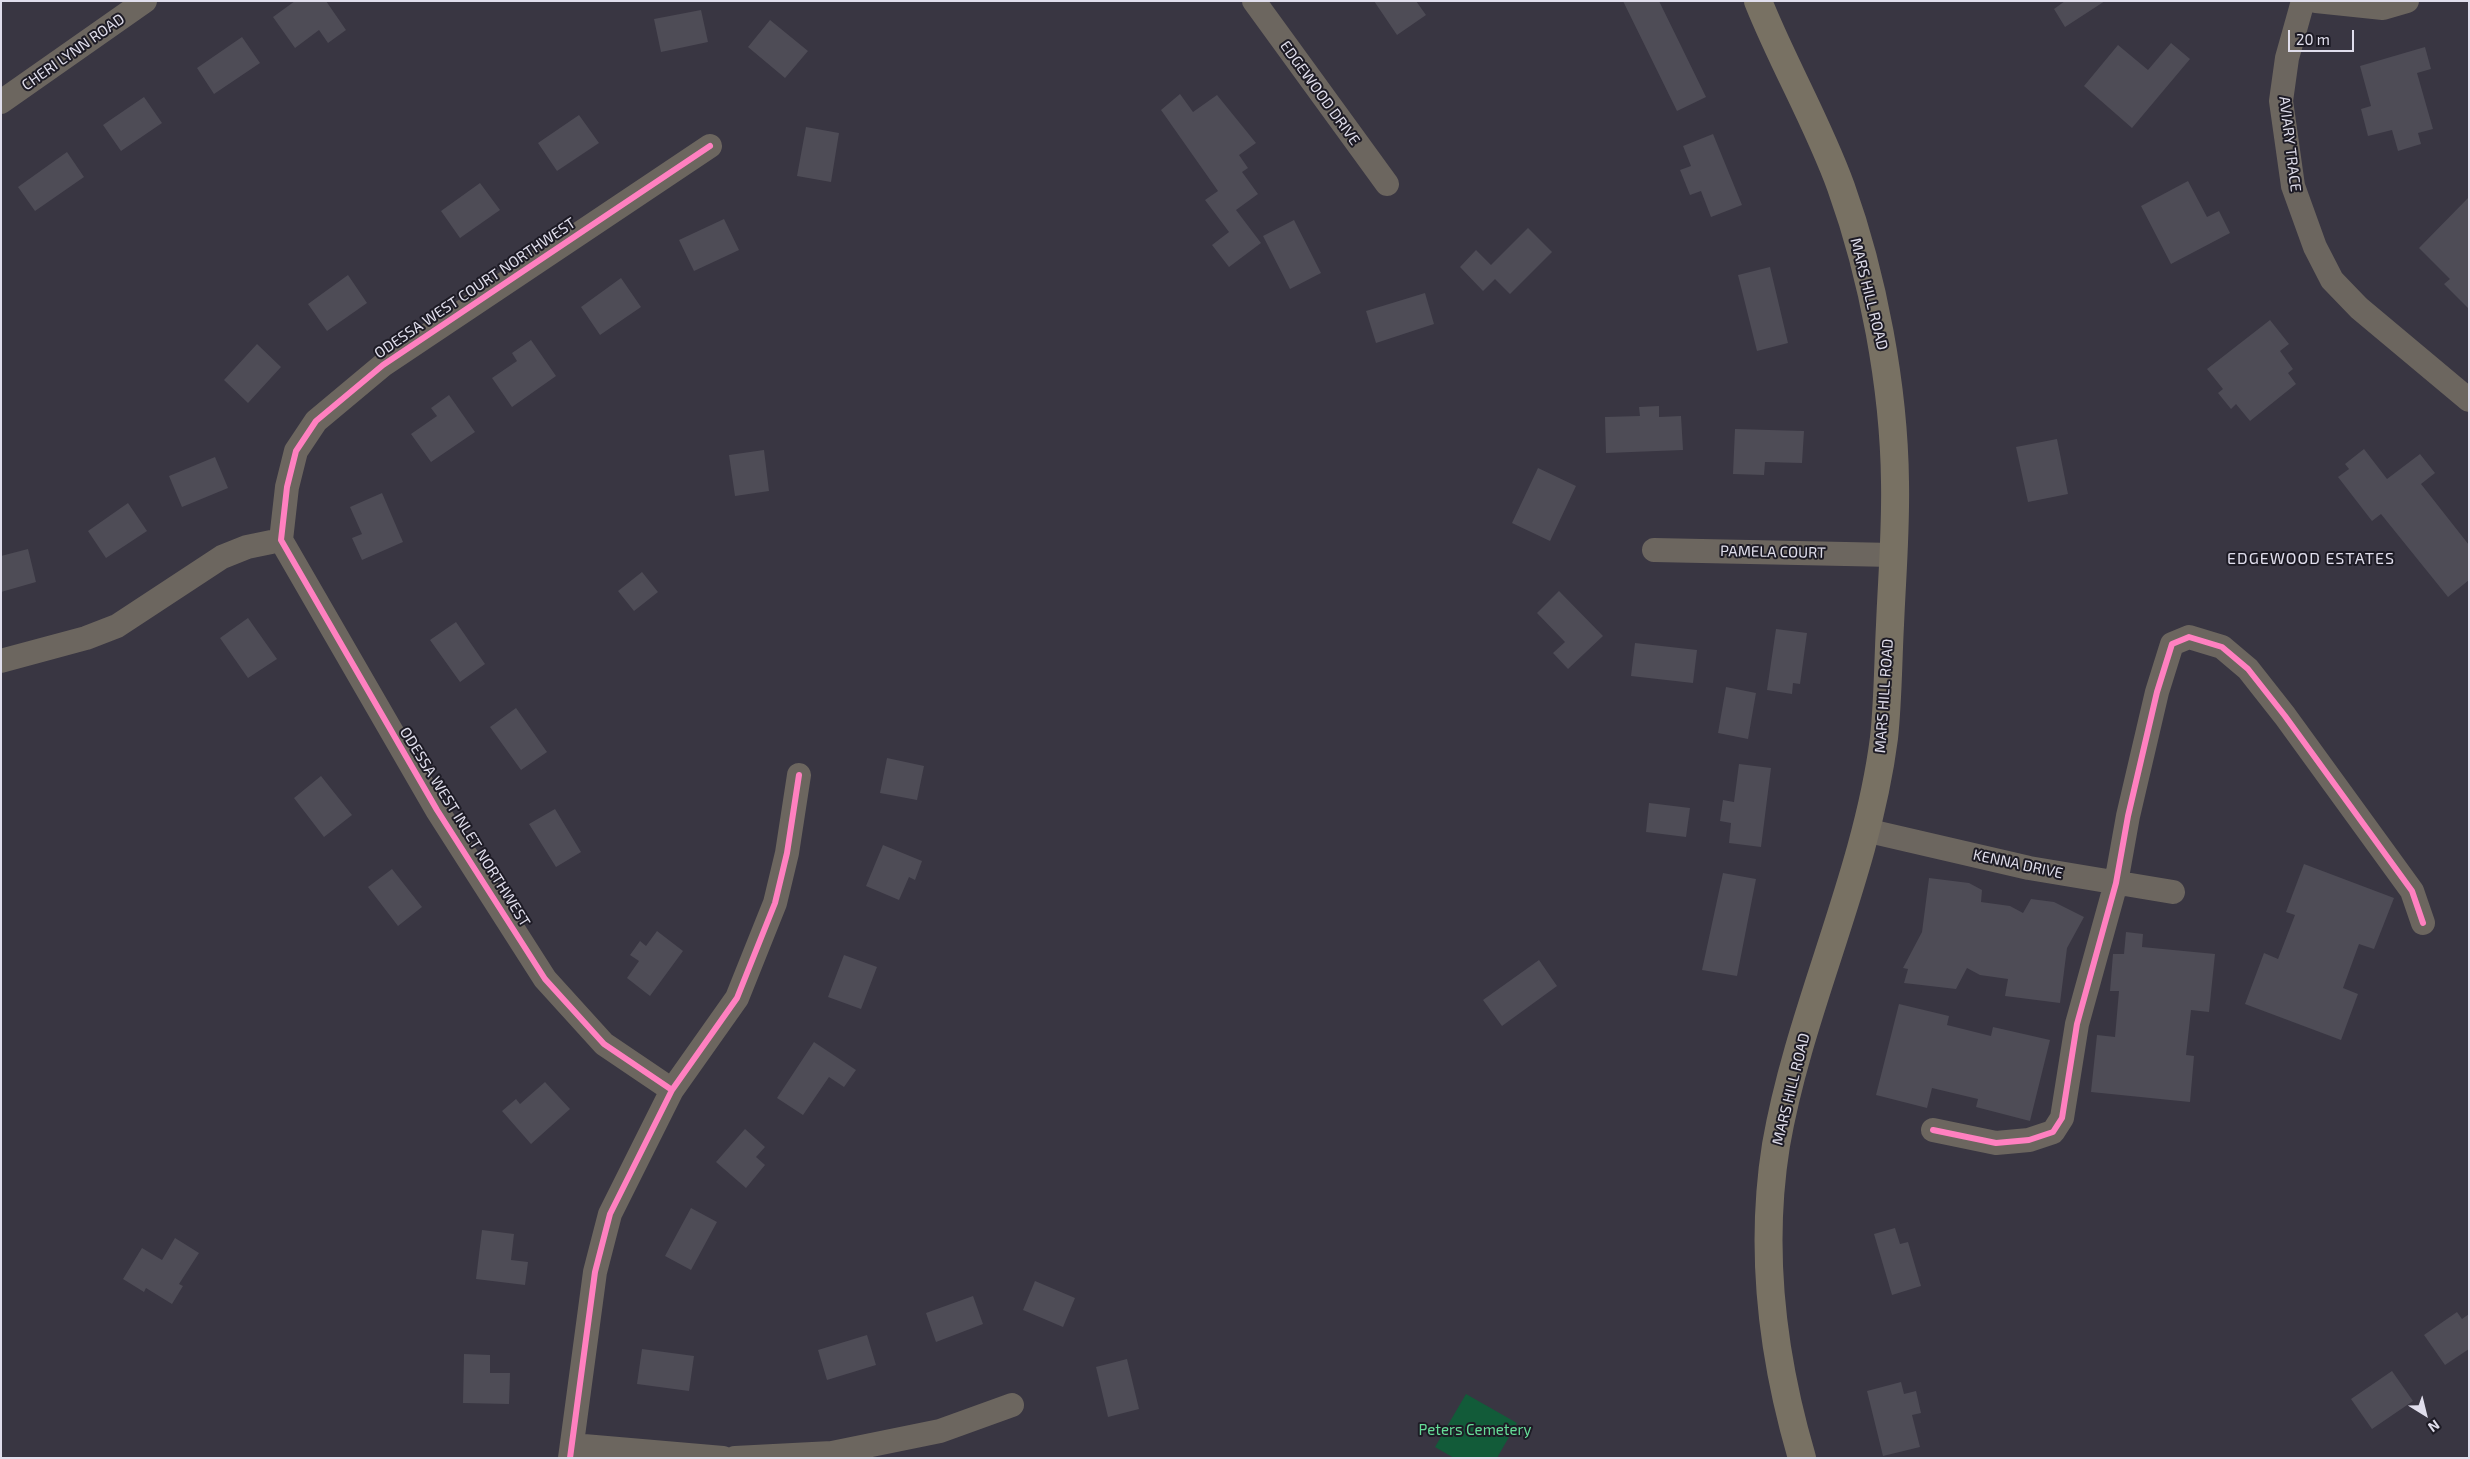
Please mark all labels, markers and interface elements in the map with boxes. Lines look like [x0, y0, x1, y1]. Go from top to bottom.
street label: CHERI LYNN ROAD [18, 10, 128, 94]
scale bar [2290, 20, 2356, 52]
text: 20 m [2296, 30, 2330, 48]
street label: EDGEWOOD DRIVE [1276, 37, 1364, 149]
street label: AVIARY TRACE [2275, 95, 2305, 193]
street label: ODESSA WEST COURT NORTHWEST [371, 214, 579, 362]
street label: MARS HILL ROAD [1846, 236, 1892, 352]
street label: PAMELA COURT [1720, 542, 1826, 562]
district label: EDGEWOOD ESTATES [2225, 549, 2397, 569]
street label: MARS HILL ROAD [1871, 638, 1897, 754]
street label: ODESSA WEST INLET NORTHWEST [396, 724, 534, 930]
street label: KENNA DRIVE [1971, 846, 2065, 882]
street label: MARS HILL ROAD [1768, 1031, 1814, 1147]
north arrow [2400, 1389, 2450, 1439]
text: N [2425, 1417, 2443, 1436]
park label: Peters Cemetery [1418, 1421, 1532, 1439]

